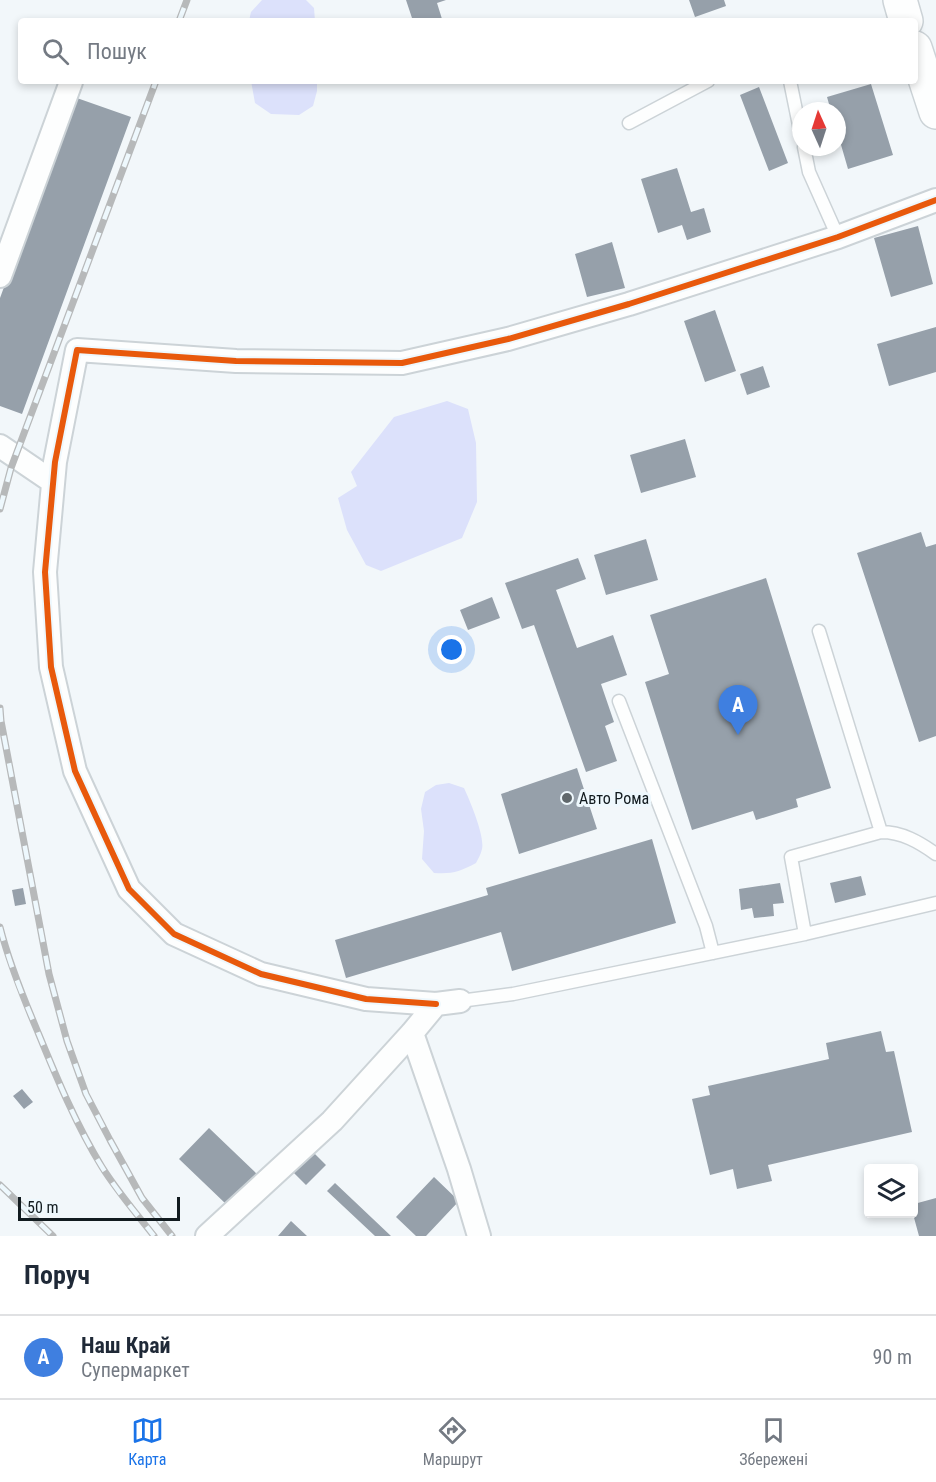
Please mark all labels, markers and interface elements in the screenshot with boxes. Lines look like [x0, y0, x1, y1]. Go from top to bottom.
search box [18, 18, 918, 84]
icon: search [39, 35, 72, 68]
text: Пошук [87, 39, 147, 64]
north arrow [792, 102, 846, 156]
your location [437, 635, 466, 664]
pin: A [718, 686, 758, 735]
place label: Авто Рома [579, 789, 649, 808]
marker: Авто Рома [560, 791, 574, 805]
map controls [864, 1164, 918, 1218]
button: layers [864, 1164, 918, 1218]
scale bar [18, 1194, 180, 1222]
text: 50 m [27, 1198, 59, 1217]
text: Поруч [24, 1260, 90, 1290]
text: Наш Край [81, 1333, 171, 1358]
text: A [38, 1345, 49, 1369]
text: 90 m [873, 1345, 912, 1369]
text: Супермаркет [81, 1358, 190, 1382]
tab: Карта [128, 1414, 166, 1469]
tab: Маршрут [423, 1414, 483, 1469]
tab: Збережені [739, 1414, 808, 1469]

